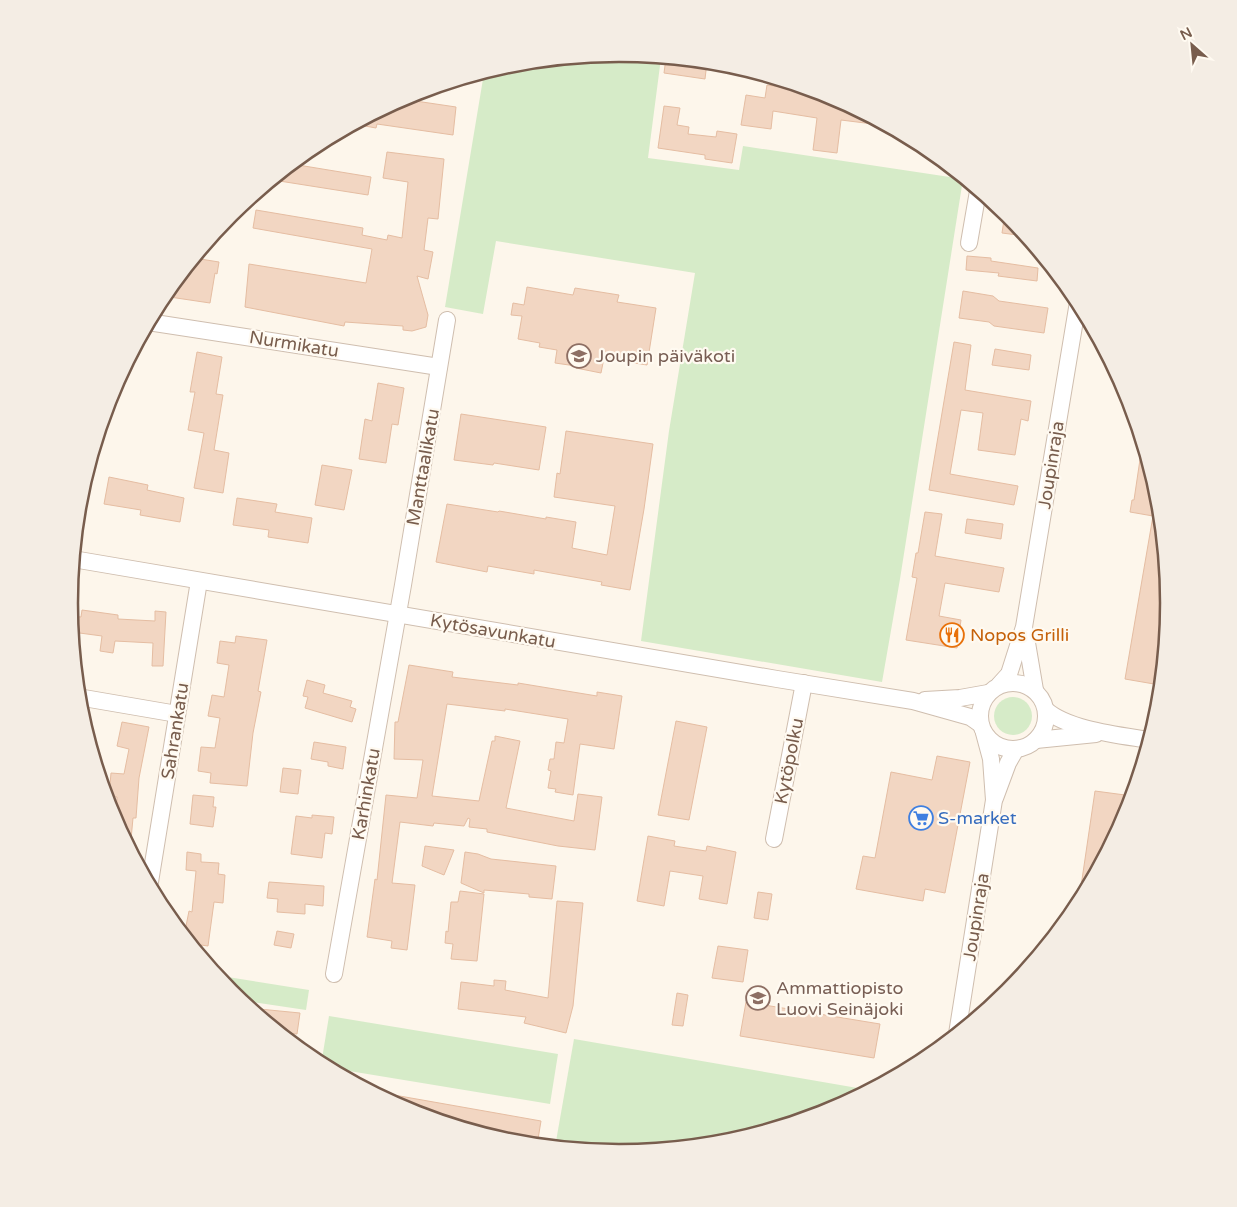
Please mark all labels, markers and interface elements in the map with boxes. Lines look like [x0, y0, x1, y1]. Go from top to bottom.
north arrow [1167, 20, 1217, 70]
text: N [1177, 24, 1195, 44]
street label: Nurmikatu [248, 326, 340, 362]
school or university icon: Joupin päiväkoti [566, 343, 592, 369]
place label: Joupin päiväkoti [596, 345, 735, 367]
street label: Manttaalikatu [402, 407, 444, 527]
street label: Joupinraja [1033, 419, 1069, 511]
street label: Kytösavunkatu [428, 609, 558, 653]
restaurant icon: Nopos Grilli [939, 622, 965, 648]
place label: Nopos Grilli [970, 624, 1069, 646]
street label: Sahrankatu [157, 681, 193, 781]
street label: Kytöpolku [770, 716, 808, 806]
street label: Karhinkatu [347, 746, 385, 842]
supermarket icon: S-market [908, 805, 934, 831]
place label: S-market [938, 807, 1017, 829]
street label: Joupinraja [958, 871, 994, 963]
place label: Ammattiopisto Luovi Seinäjoki [776, 977, 904, 1020]
school or university icon: Ammattiopisto Luovi Seinäjoki [745, 985, 771, 1011]

